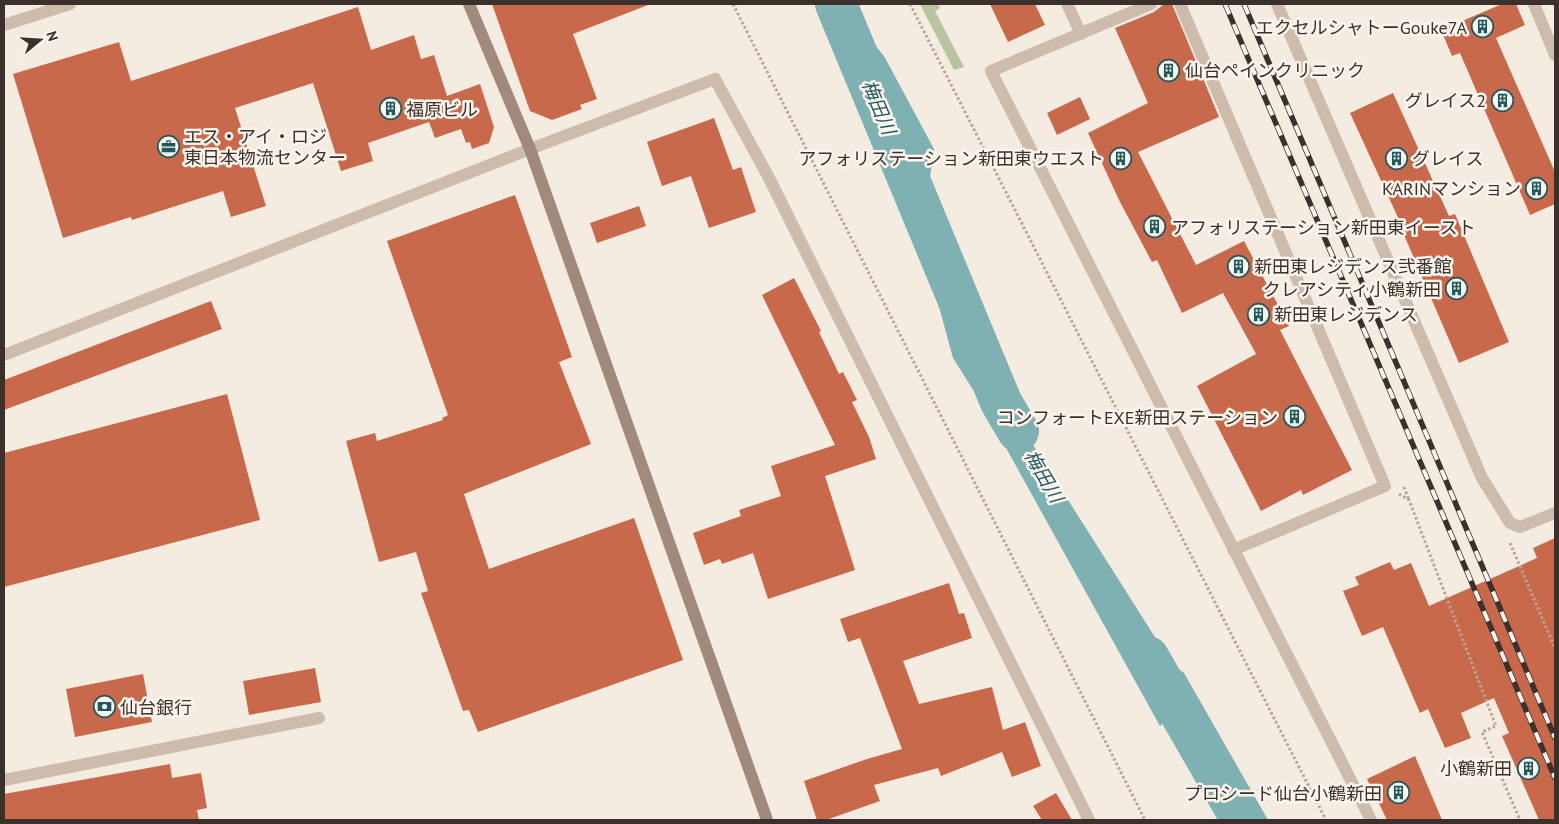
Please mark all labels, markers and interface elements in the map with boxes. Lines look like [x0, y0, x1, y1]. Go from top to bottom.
north arrow [15, 15, 65, 65]
building icon: エクセルシャトーGouke7A [1471, 15, 1495, 39]
place label: エクセルシャトーGouke7A [1256, 16, 1467, 39]
text: N [42, 29, 62, 43]
building icon: 仙台ペインクリニック [1157, 58, 1181, 82]
place label: 仙台ペインクリニック [1185, 59, 1365, 82]
water label: 梅田川 [857, 76, 902, 140]
building icon: グレイス2 [1490, 88, 1514, 112]
place label: グレイス2 [1405, 89, 1486, 112]
building icon: 福原ビル [378, 97, 402, 121]
place label: 福原ビル [406, 98, 478, 121]
place label: エス・アイ・ロジ 東日本物流センター [184, 125, 346, 169]
office icon: エス・アイ・ロジ 東日本物流センター [156, 134, 180, 158]
building icon: アフォリステーション新田東ウエスト [1108, 146, 1132, 170]
building icon: グレイス [1384, 146, 1408, 170]
place label: アフォリステーション新田東ウエスト [798, 147, 1104, 170]
place label: グレイス [1412, 147, 1483, 170]
building icon: KARINマンション [1525, 176, 1549, 200]
place label: KARINマンション [1382, 177, 1521, 200]
building icon: アフォリステーション新田東イースト [1143, 215, 1167, 239]
place label: アフォリステーション新田東イースト [1171, 216, 1476, 239]
building icon: 新田東レジデンス弐番館 [1226, 254, 1250, 278]
place label: 新田東レジデンス弐番館 [1254, 255, 1452, 278]
building icon: クレアシティ小鶴新田 [1445, 277, 1469, 301]
place label: クレアシティ小鶴新田 [1263, 278, 1441, 301]
building icon: 新田東レジデンス [1246, 302, 1270, 326]
place label: 新田東レジデンス [1274, 303, 1418, 326]
building icon: コンフォートEXE新田ステーション [1282, 405, 1306, 429]
place label: コンフォートEXE新田ステーション [996, 406, 1278, 429]
water label: 梅田川 [1019, 445, 1070, 508]
bank icon: 仙台銀行 [92, 695, 116, 719]
place label: 仙台銀行 [120, 696, 192, 719]
building icon: 小鶴新田 [1516, 756, 1540, 780]
place label: 小鶴新田 [1440, 757, 1512, 780]
building icon: プロシード仙台小鶴新田 [1386, 781, 1410, 805]
place label: プロシード仙台小鶴新田 [1184, 782, 1382, 805]

